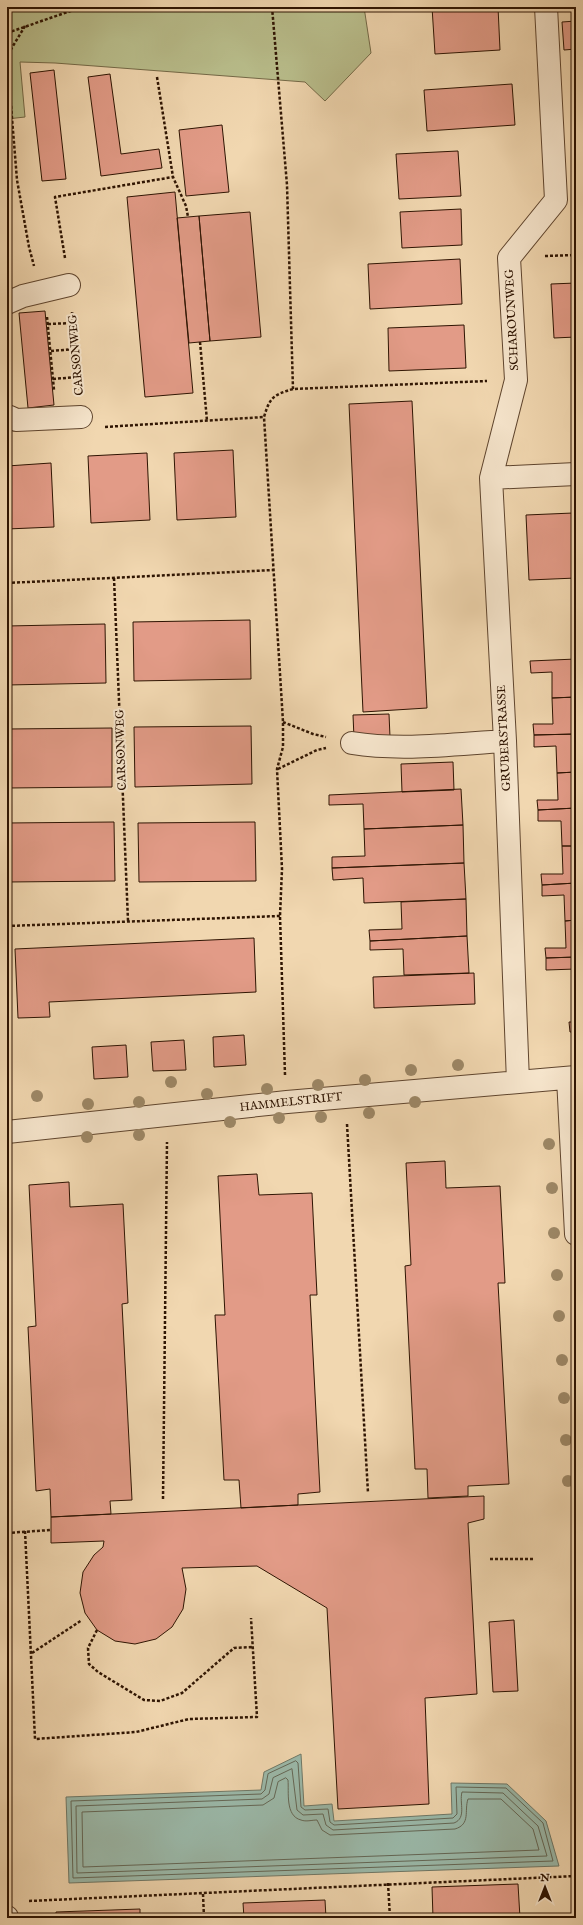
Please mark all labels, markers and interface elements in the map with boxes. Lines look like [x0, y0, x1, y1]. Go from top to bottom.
street label: SCHAROUNWEG [502, 268, 522, 371]
street label: CARSONWEG [65, 313, 87, 396]
street label: GRUBERSTRASSE [494, 685, 514, 791]
street label: CARSONWEG [112, 709, 130, 791]
street label: HAMMELSTRIFT [239, 1089, 343, 1115]
north arrow [525, 1867, 565, 1907]
text: N [539, 1871, 550, 1885]

